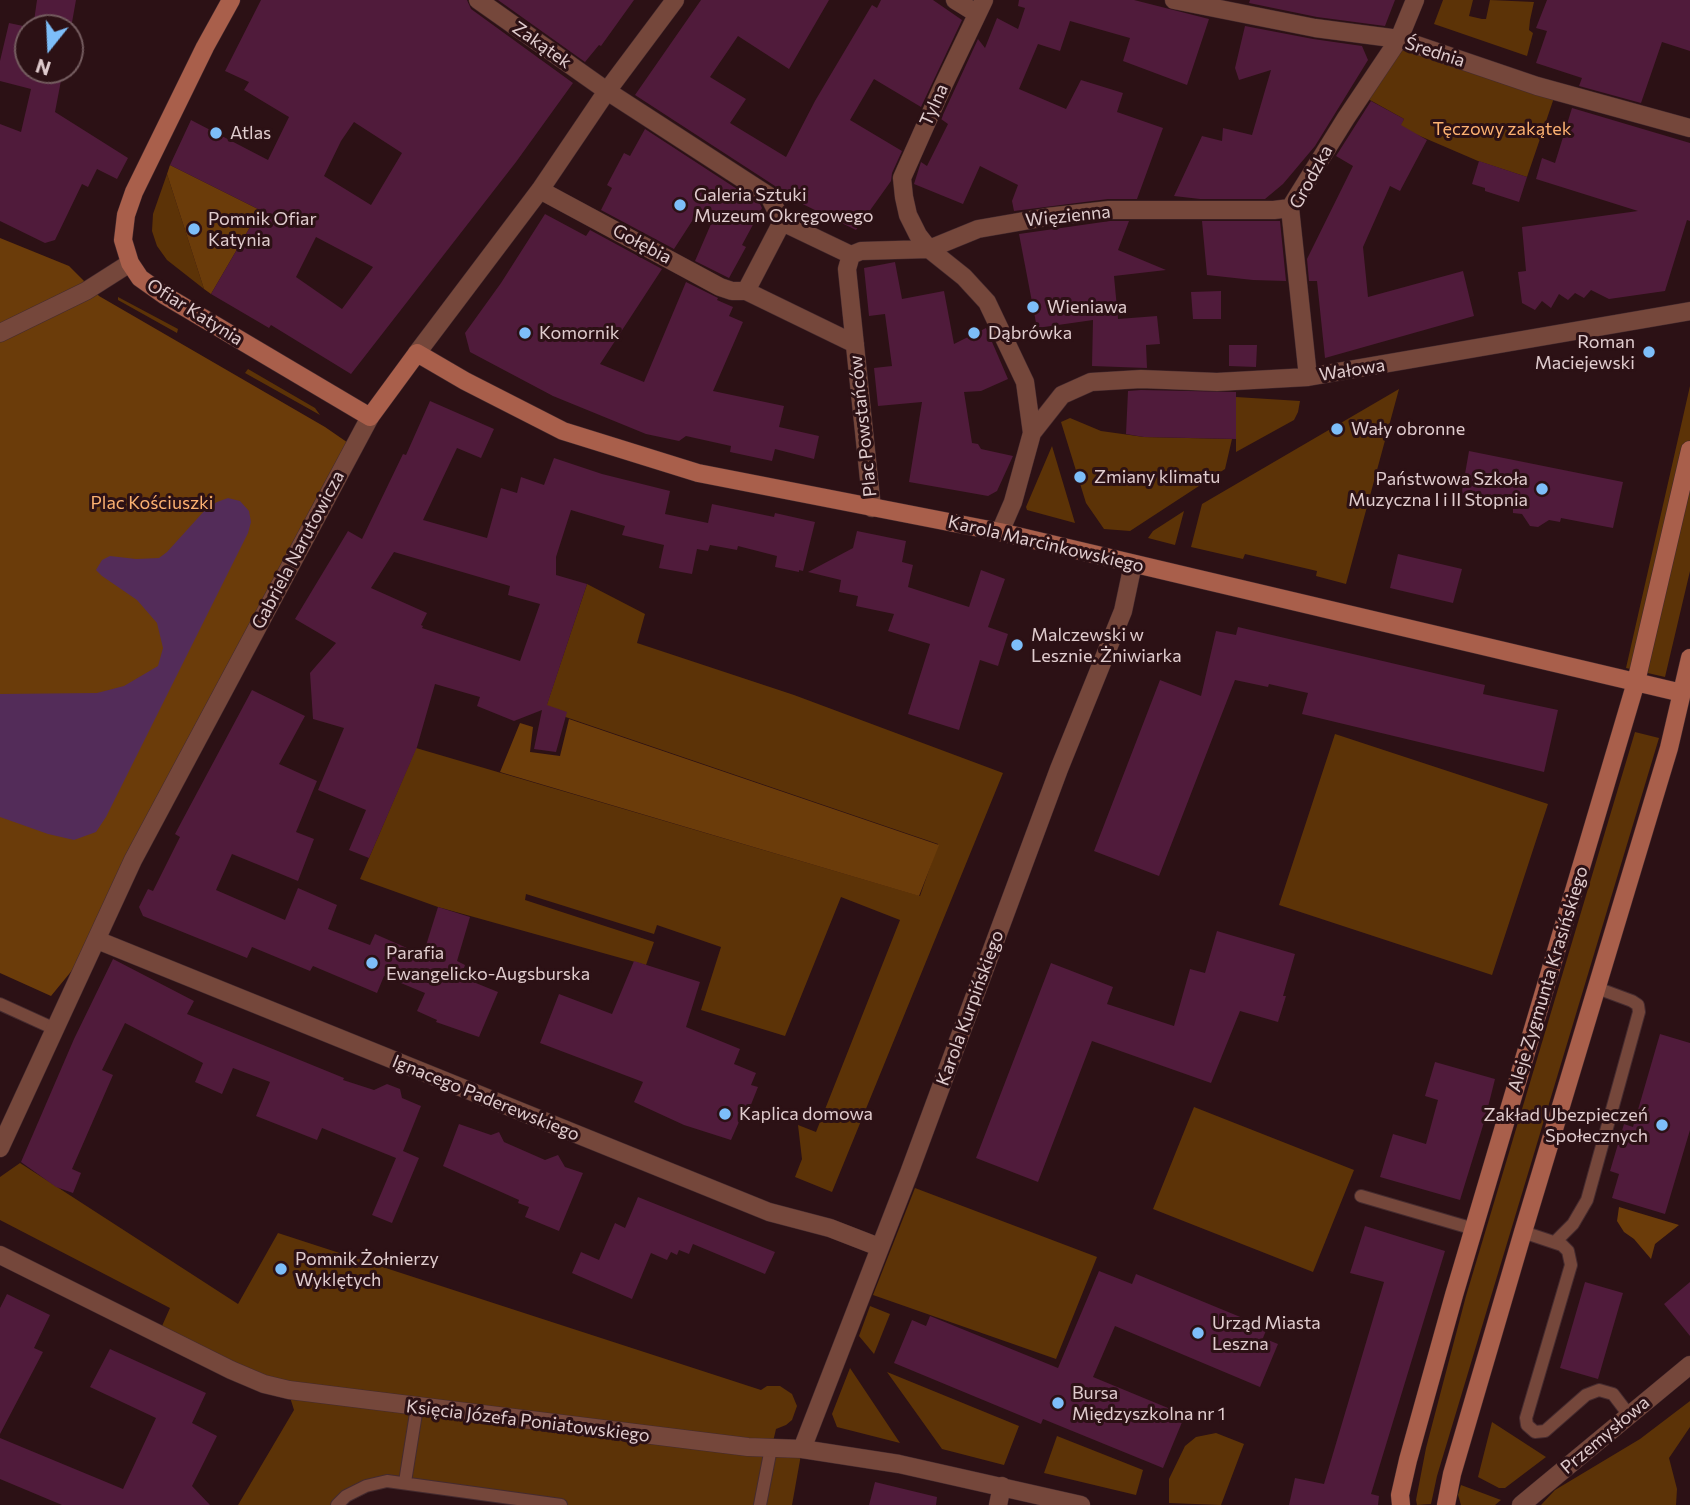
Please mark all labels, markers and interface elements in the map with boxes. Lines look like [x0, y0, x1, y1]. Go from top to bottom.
north arrow [14, 14, 84, 84]
street label: Zakątek [508, 17, 576, 73]
street label: Średnia [1402, 32, 1468, 72]
text: N [33, 54, 53, 81]
street label: Tylna [915, 81, 953, 129]
park label: Tęczowy zakątek [1432, 118, 1572, 140]
place label: Atlas [230, 122, 271, 144]
marker: Atlas [208, 125, 224, 141]
street label: Grodzka [1285, 141, 1337, 213]
place label: Galeria Sztuki Muzeum Okręgowego [694, 184, 874, 227]
marker: Galeria Sztuki Muzeum Okręgowego [672, 197, 688, 213]
street label: Więzienna [1024, 201, 1112, 231]
place label: Pomnik Ofiar Katynia [208, 208, 317, 250]
street label: Gołębia [609, 220, 675, 268]
marker: Pomnik Ofiar Katynia [186, 221, 202, 237]
street label: Ofiar Katynia [143, 274, 247, 350]
place label: Wieniawa [1047, 296, 1127, 318]
marker: Wieniawa [1025, 299, 1041, 315]
place label: Komornik [539, 322, 620, 344]
place label: Dąbrówka [988, 322, 1072, 344]
marker: Komornik [517, 325, 533, 341]
marker: Dąbrówka [966, 325, 982, 341]
place label: Roman Maciejewski [1535, 331, 1635, 374]
marker: Roman Maciejewski [1641, 344, 1657, 360]
street label: Plac Powstańców [845, 354, 881, 498]
street label: Wałowa [1318, 354, 1386, 386]
place label: Wały obronne [1351, 418, 1465, 440]
marker: Wały obronne [1329, 421, 1345, 437]
place label: Zmiany klimatu [1094, 466, 1220, 488]
street label: Gabriela Narutowicza [247, 467, 349, 633]
place label: Państwowa Szkoła Muzyczna I i II Stopnia [1348, 468, 1528, 510]
marker: Zmiany klimatu [1072, 469, 1088, 485]
marker: Państwowa Szkoła Muzyczna I i II Stopnia [1534, 481, 1550, 497]
park label: Plac Kościuszki [91, 492, 213, 514]
street label: Karola Marcinkowskiego [946, 511, 1146, 577]
place label: Malczewski w Lesznie. Żniwiarka [1031, 624, 1182, 666]
marker: Malczewski w Lesznie. Żniwiarka [1009, 637, 1025, 653]
street label: Aleje Zygmunta Krasińskiego [1503, 864, 1593, 1094]
street label: Karola Kurpińskiego [932, 927, 1008, 1089]
place label: Parafia Ewangelicko-Augsburska [386, 942, 590, 984]
marker: Parafia Ewangelicko-Augsburska [364, 955, 380, 971]
street label: Ignacego Paderewskiego [389, 1050, 583, 1146]
place label: Kaplica domowa [739, 1103, 873, 1125]
place label: Zakład Ubezpieczeń Społecznych [1483, 1104, 1648, 1146]
marker: Kaplica domowa [717, 1106, 733, 1122]
marker: Zakład Ubezpieczeń Społecznych [1654, 1117, 1670, 1133]
place label: Pomnik Żołnierzy Wyklętych [295, 1248, 439, 1290]
marker: Pomnik Żołnierzy Wyklętych [273, 1261, 289, 1277]
place label: Urząd Miasta Leszna [1212, 1312, 1321, 1354]
marker: Urząd Miasta Leszna [1190, 1325, 1206, 1341]
place label: Bursa Międzyszkolna nr 1 [1072, 1382, 1226, 1424]
street label: Przemysłowa [1556, 1392, 1654, 1478]
street label: Księcia Józefa Poniatowskiego [405, 1395, 651, 1447]
marker: Bursa Międzyszkolna nr 1 [1050, 1395, 1066, 1411]

